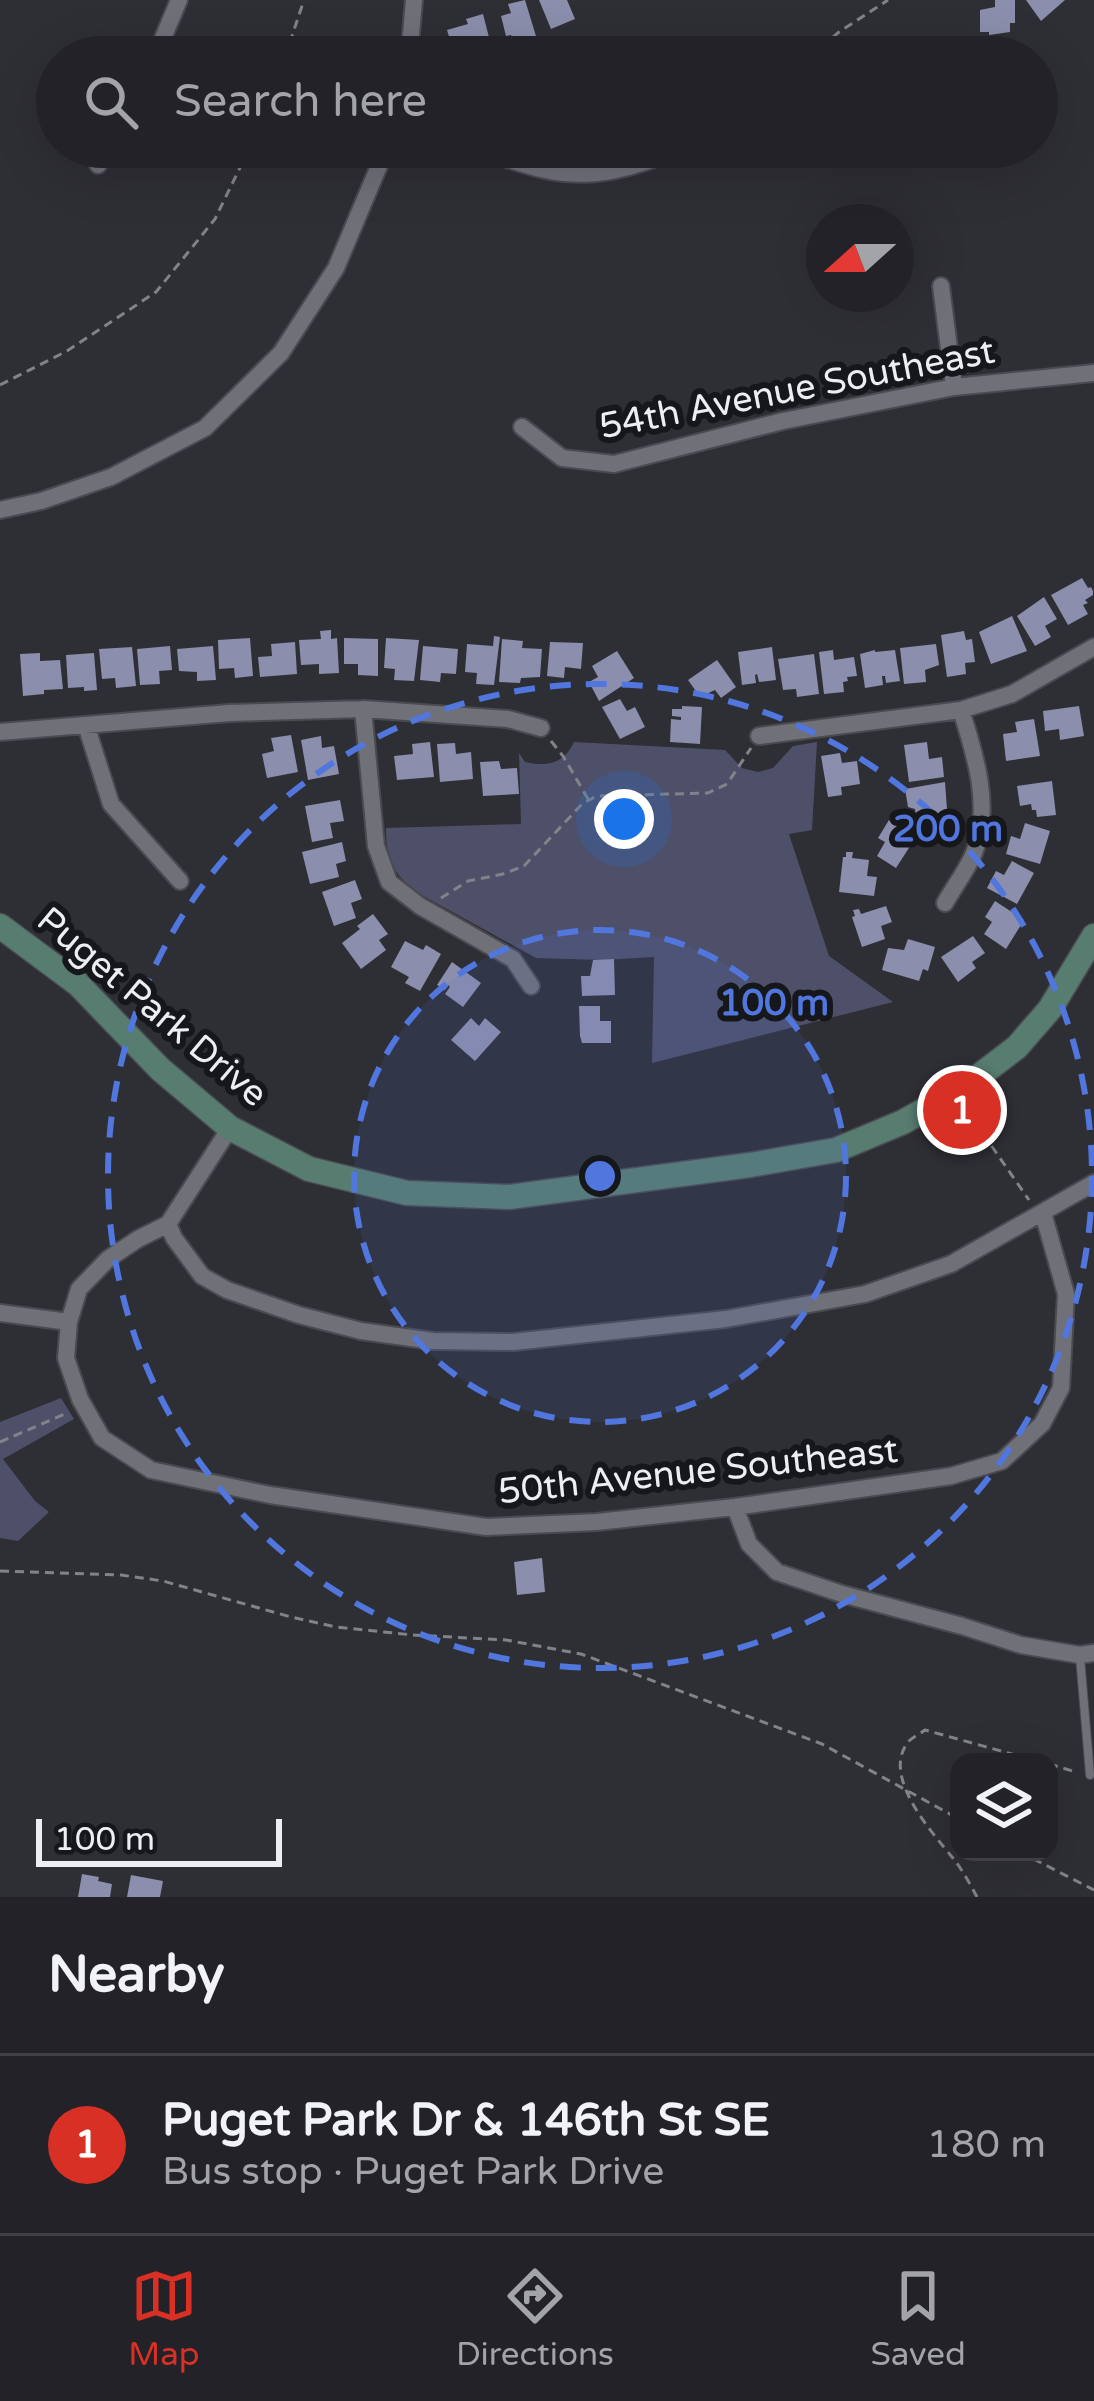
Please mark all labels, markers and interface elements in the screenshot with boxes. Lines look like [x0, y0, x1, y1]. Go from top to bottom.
search box [36, 36, 1058, 168]
icon: search [78, 69, 144, 135]
text: Search here [174, 75, 427, 129]
north arrow [806, 204, 914, 312]
street label: 54th Avenue Southeast [596, 330, 998, 448]
your location [594, 789, 654, 849]
text: 200 m [893, 808, 1003, 851]
street label: Puget Park Drive [28, 898, 276, 1116]
text: 100 m [719, 982, 829, 1025]
pin: 1 [923, 1065, 1001, 1155]
centre of rings [579, 1155, 621, 1197]
street label: 50th Avenue Southeast [496, 1429, 900, 1513]
map controls [950, 1753, 1058, 1861]
button: layers [950, 1753, 1058, 1861]
scale bar [36, 1813, 282, 1866]
text: 100 m [54, 1820, 155, 1859]
text: Nearby [48, 1944, 225, 2006]
text: Puget Park Dr & 146th St SE [162, 2094, 770, 2148]
text: 1 [75, 2121, 99, 2168]
text: 180 m [927, 2121, 1046, 2168]
text: Bus stop · Puget Park Drive [162, 2148, 664, 2195]
tab: Map [128, 2263, 200, 2374]
tab: Directions [456, 2263, 614, 2374]
tab: Saved [870, 2263, 966, 2374]

